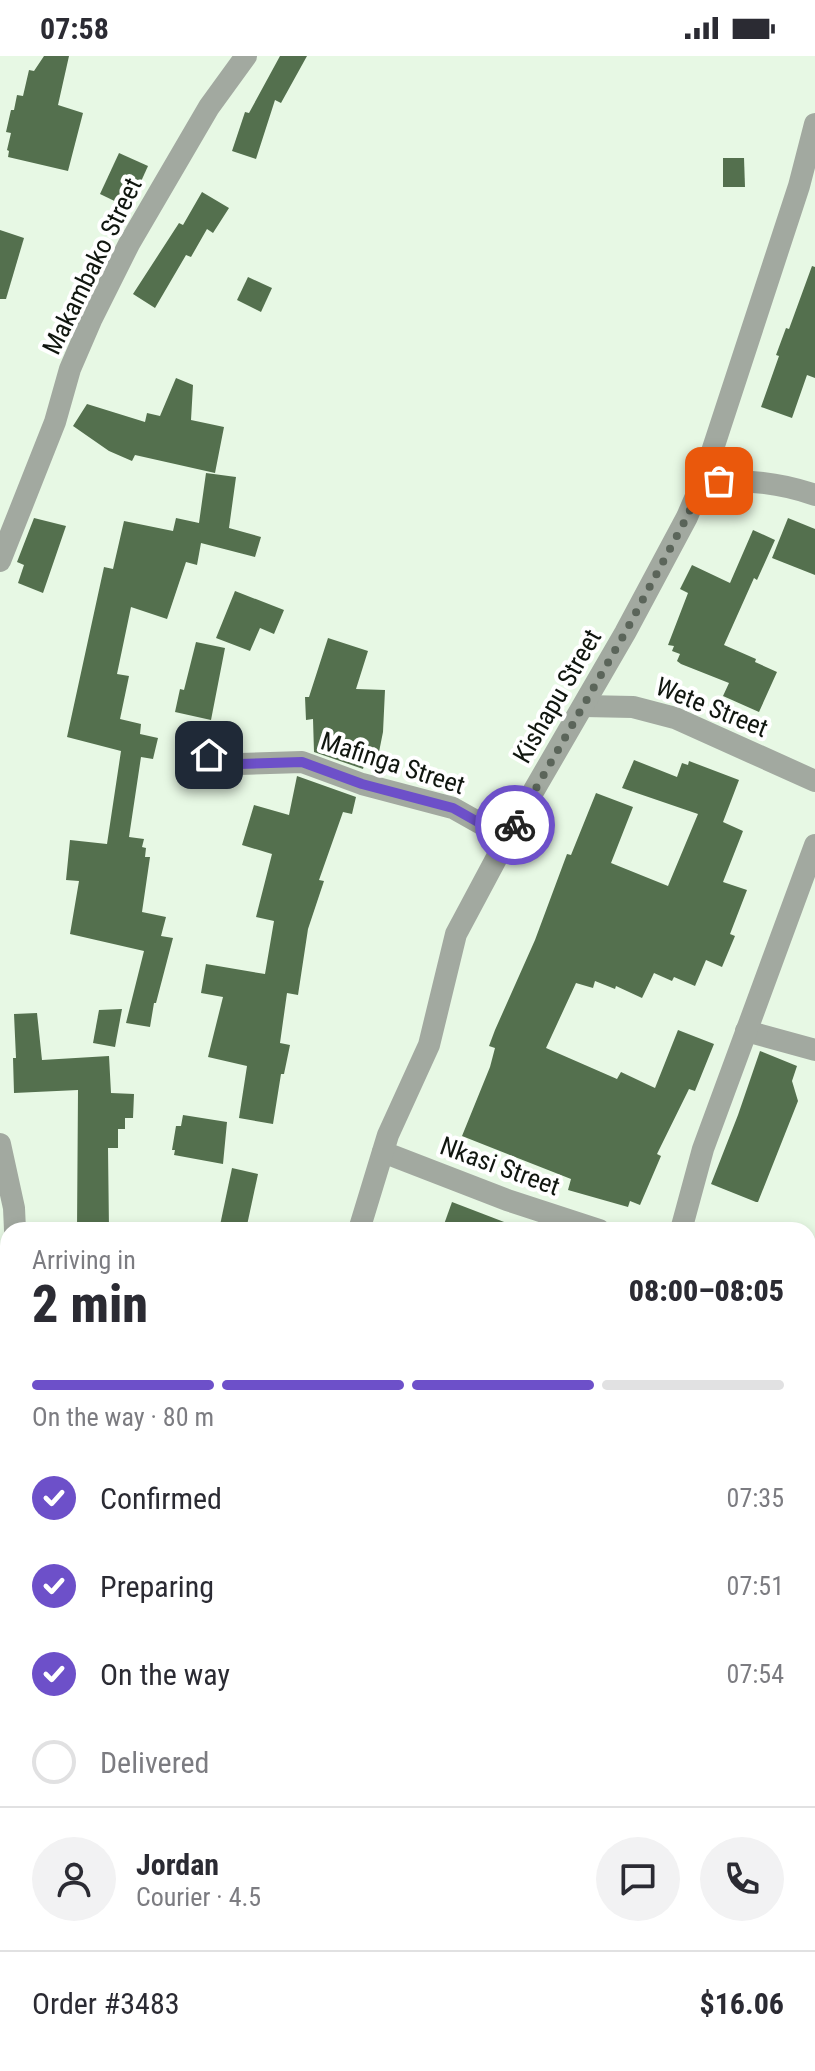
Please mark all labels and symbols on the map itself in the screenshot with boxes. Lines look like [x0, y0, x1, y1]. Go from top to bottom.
street label: Makambako Street [36, 173, 148, 359]
pin [685, 447, 753, 515]
street label: Kishapu Street [507, 624, 607, 768]
street label: Wete Street [652, 671, 772, 743]
pin [175, 721, 243, 789]
street label: Mafinga Street [317, 726, 469, 800]
courier [475, 785, 555, 865]
street label: Nkasi Street [436, 1131, 564, 1201]

